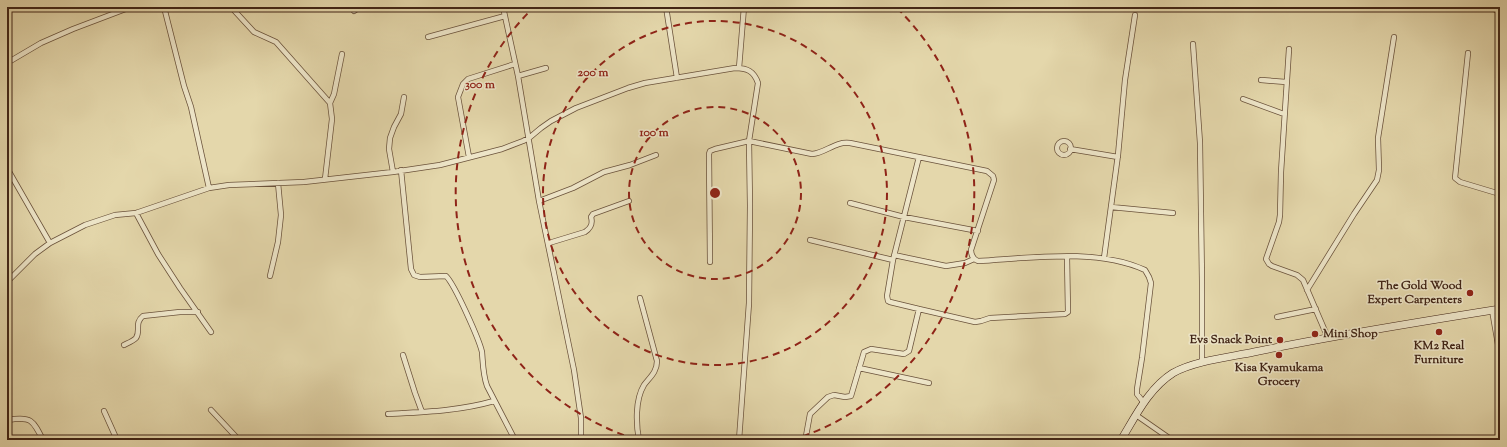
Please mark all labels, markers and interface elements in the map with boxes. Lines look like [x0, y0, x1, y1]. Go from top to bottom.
text: 200 m [578, 64, 608, 82]
text: 300 m [465, 76, 495, 94]
text: 100 m [638, 124, 669, 142]
centre of rings [708, 186, 722, 200]
place label: The Gold Wood Expert Carpenters [1366, 277, 1462, 309]
marker: The Gold Wood Expert Carpenters [1465, 288, 1475, 298]
place label: Mini Shop [1322, 325, 1378, 343]
marker: KM2 Real Furniture [1434, 327, 1444, 337]
marker: Mini Shop [1310, 329, 1320, 339]
place label: Evs Snack Point [1189, 331, 1273, 349]
marker: Evs Snack Point [1275, 335, 1285, 345]
place label: KM2 Real Furniture [1413, 337, 1465, 369]
marker: Kisa Kyamukama Grocery [1274, 350, 1284, 360]
place label: Kisa Kyamukama Grocery [1234, 359, 1324, 391]

